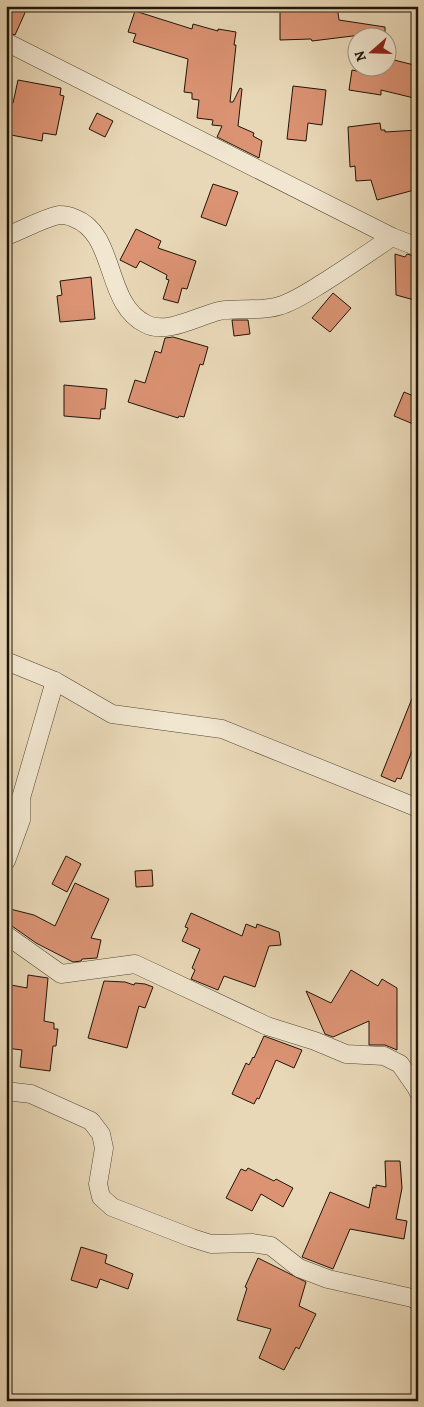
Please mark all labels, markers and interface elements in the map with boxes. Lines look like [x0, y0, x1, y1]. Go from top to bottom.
north arrow [346, 28, 396, 78]
text: N [350, 48, 371, 64]

